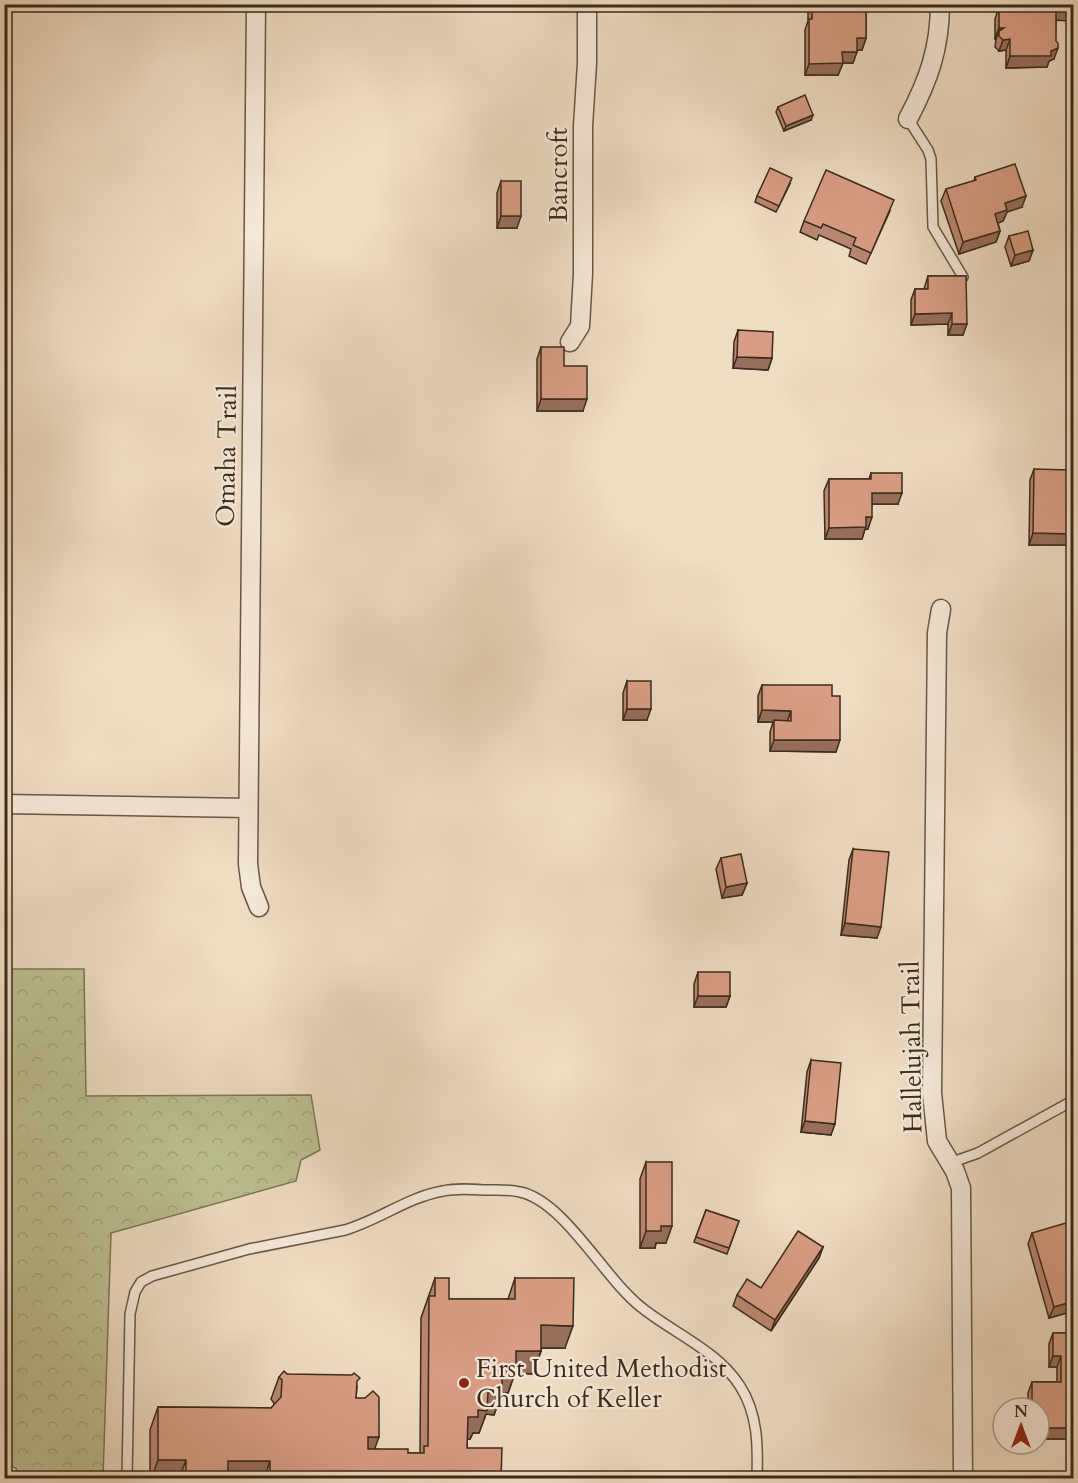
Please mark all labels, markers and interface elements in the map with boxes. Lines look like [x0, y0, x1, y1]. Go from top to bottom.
street label: Bancroft [541, 127, 576, 223]
street label: Omaha Trail [208, 384, 245, 527]
street label: Hallelujah Trail [892, 960, 931, 1133]
place label: First United Methodist Church of Keller [476, 1351, 727, 1416]
marker: First United Methodist Church of Keller [457, 1376, 471, 1390]
north arrow [991, 1396, 1051, 1456]
text: N [1014, 1401, 1028, 1423]

